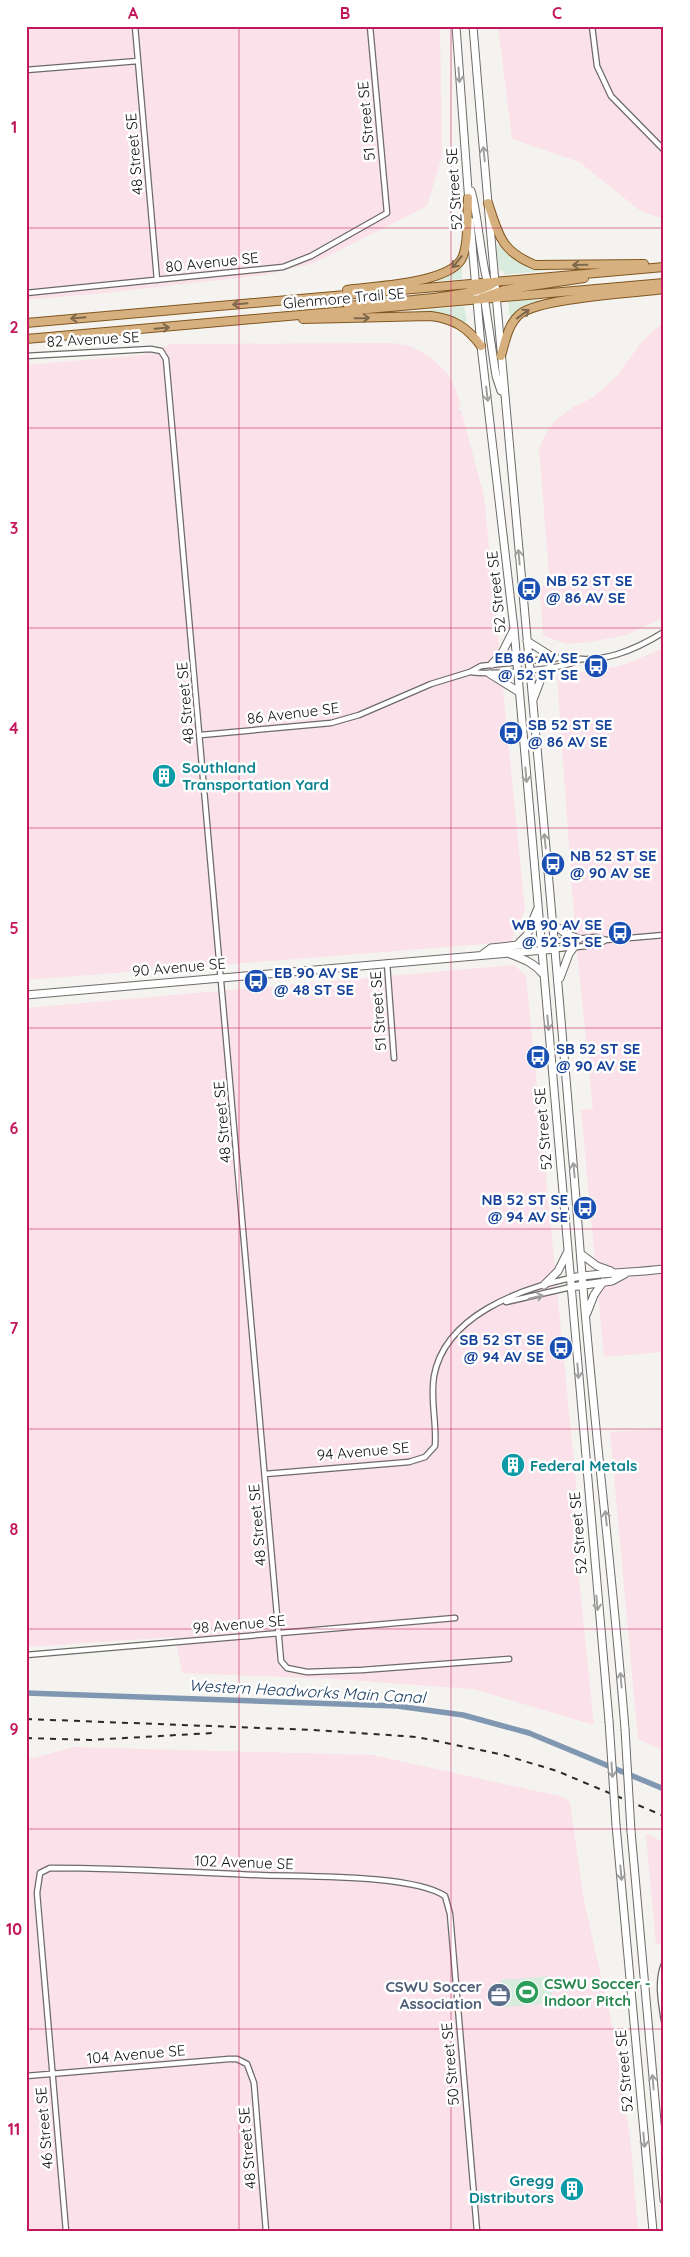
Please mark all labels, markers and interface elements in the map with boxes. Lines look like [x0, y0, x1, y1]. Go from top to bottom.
text: A [128, 3, 139, 23]
text: B [340, 3, 350, 23]
text: C [552, 3, 562, 23]
one-way arrow [455, 67, 464, 83]
street label: 51 Street SE [353, 80, 379, 162]
street label: 48 Street SE [121, 112, 147, 196]
text: 1 [11, 117, 17, 137]
street label: 52 Street SE [442, 147, 466, 231]
one-way arrow [479, 147, 489, 163]
street label: 80 Avenue SE [165, 248, 259, 276]
one-way arrow [452, 255, 463, 268]
one-way arrow [572, 260, 588, 270]
street label: Glenmore Trail SE [282, 283, 406, 313]
one-way arrow [232, 299, 248, 309]
one-way arrow [516, 309, 529, 320]
one-way arrow [354, 313, 370, 323]
one-way arrow [70, 314, 86, 323]
text: 2 [9, 317, 19, 337]
one-way arrow [154, 323, 170, 332]
street label: 82 Avenue SE [46, 327, 140, 351]
one-way arrow [482, 386, 492, 402]
text: 3 [10, 518, 18, 538]
street label: 52 Street SE [482, 550, 510, 634]
one-way arrow [514, 550, 524, 566]
place label: NB 52 ST SE @ 86 AV SE [546, 571, 633, 607]
bus stop icon: NB 52 ST SE @ 86 AV SE [516, 576, 542, 602]
place label: EB 86 AV SE @ 52 ST SE [495, 648, 578, 684]
bus stop icon: EB 86 AV SE @ 52 ST SE [583, 653, 609, 679]
street label: 48 Street SE [172, 661, 198, 745]
street label: 86 Avenue SE [246, 698, 340, 728]
place label: SB 52 ST SE @ 86 AV SE [528, 715, 612, 751]
text: 4 [9, 718, 19, 738]
bus stop icon: SB 52 ST SE @ 86 AV SE [498, 720, 524, 746]
place label: Southland Transportation Yard [182, 758, 329, 794]
building icon: Southland Transportation Yard [151, 763, 177, 789]
one-way arrow [522, 767, 531, 783]
one-way arrow [540, 833, 550, 849]
place label: NB 52 ST SE @ 90 AV SE [570, 846, 657, 882]
bus stop icon: NB 52 ST SE @ 90 AV SE [540, 851, 566, 877]
place label: WB 90 AV SE @ 52 ST SE [512, 915, 602, 951]
text: 5 [9, 918, 19, 938]
bus stop icon: WB 90 AV SE @ 52 ST SE [607, 920, 633, 946]
street label: 90 Avenue SE [131, 953, 227, 981]
place label: EB 90 AV SE @ 48 ST SE [274, 963, 359, 999]
bus stop icon: EB 90 AV SE @ 48 ST SE [243, 968, 269, 994]
street label: 51 Street SE [366, 970, 390, 1052]
one-way arrow [543, 1015, 552, 1031]
place label: SB 52 ST SE @ 90 AV SE [556, 1039, 640, 1075]
bus stop icon: SB 52 ST SE @ 90 AV SE [525, 1044, 551, 1070]
street label: 48 Street SE [209, 1080, 235, 1164]
street label: 52 Street SE [530, 1087, 556, 1171]
text: 6 [10, 1118, 19, 1138]
one-way arrow [569, 1163, 579, 1179]
place label: NB 52 ST SE @ 94 AV SE [481, 1190, 568, 1226]
bus stop icon: NB 52 ST SE @ 94 AV SE [572, 1195, 598, 1221]
one-way arrow [528, 1291, 544, 1301]
text: 7 [10, 1318, 19, 1338]
place label: SB 52 ST SE @ 94 AV SE [460, 1330, 544, 1366]
bus stop icon: SB 52 ST SE @ 94 AV SE [548, 1335, 574, 1361]
one-way arrow [574, 1363, 583, 1379]
street label: 94 Avenue SE [316, 1437, 410, 1465]
building icon: Federal Metals [500, 1452, 526, 1478]
place label: Federal Metals [530, 1456, 637, 1475]
street label: 48 Street SE [244, 1483, 270, 1567]
street label: 52 Street SE [565, 1491, 591, 1575]
one-way arrow [602, 1511, 611, 1527]
text: 8 [10, 1519, 19, 1539]
one-way arrow [593, 1594, 602, 1610]
street label: 98 Avenue SE [192, 1610, 286, 1638]
one-way arrow [617, 1672, 626, 1688]
water label: Western Headworks Main Canal [188, 1675, 428, 1707]
text: 9 [9, 1719, 19, 1739]
one-way arrow [608, 1761, 617, 1777]
street label: 102 Avenue SE [194, 1851, 294, 1873]
one-way arrow [616, 1865, 625, 1881]
text: 10 [6, 1919, 22, 1939]
place label: CSWU Soccer - Indoor Pitch [544, 1974, 651, 2010]
place label: CSWU Soccer Association [385, 1977, 482, 2013]
sports icon: CSWU Soccer - Indoor Pitch [514, 1979, 540, 2005]
office icon: CSWU Soccer Association [486, 1982, 512, 2008]
street label: 50 Street SE [437, 2022, 463, 2106]
street label: 52 Street SE [611, 2029, 637, 2113]
street label: 104 Avenue SE [86, 2040, 186, 2068]
one-way arrow [648, 2074, 658, 2090]
street label: 46 Street SE [31, 2086, 57, 2170]
street label: 48 Street SE [234, 2106, 260, 2190]
text: 11 [8, 2119, 20, 2139]
one-way arrow [640, 2131, 649, 2147]
place label: Gregg Distributors [469, 2171, 554, 2207]
building icon: Gregg Distributors [559, 2176, 585, 2202]

